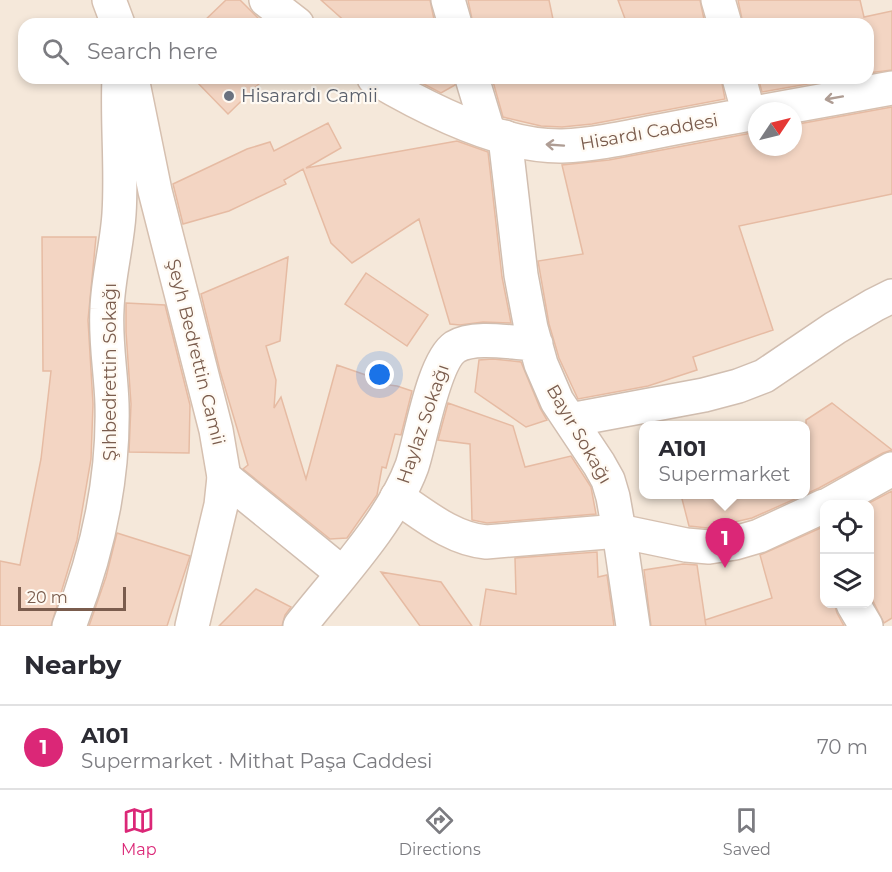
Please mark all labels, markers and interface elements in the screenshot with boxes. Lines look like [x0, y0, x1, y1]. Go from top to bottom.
search box [18, 18, 874, 84]
icon: search [39, 35, 72, 68]
text: Search here [87, 38, 218, 65]
place label: Hisarardı Camii [241, 85, 378, 107]
marker: Hisarardı Camii [222, 89, 236, 103]
one-way arrow [825, 93, 845, 104]
north arrow [748, 102, 802, 156]
street label: Hisardı Caddesi [578, 109, 720, 155]
one-way arrow [545, 139, 565, 150]
street label: Şeyh Bedrettin Camii [162, 257, 230, 447]
street label: Şıhbedrettin Sokağı [99, 283, 121, 461]
your location [365, 360, 394, 389]
street label: Haylaz Sokağı [392, 361, 454, 487]
street label: Bayır Sokağı [542, 380, 616, 488]
popup [639, 421, 810, 499]
text: A101 [659, 435, 707, 462]
text: Supermarket [659, 462, 790, 486]
map controls [820, 500, 874, 608]
button: locate [820, 500, 874, 554]
pin: 1 [706, 518, 744, 568]
button: layers [820, 554, 874, 608]
scale bar [18, 584, 126, 612]
text: 20 m [27, 588, 68, 607]
text: Nearby [24, 649, 121, 681]
text: A101 [81, 722, 129, 749]
text: 1 [40, 735, 47, 759]
text: 70 m [817, 735, 868, 759]
text: Supermarket · Mithat Paşa Caddesi [81, 749, 432, 773]
tab: Map [121, 804, 157, 859]
tab: Directions [399, 804, 481, 859]
tab: Saved [723, 804, 771, 859]

